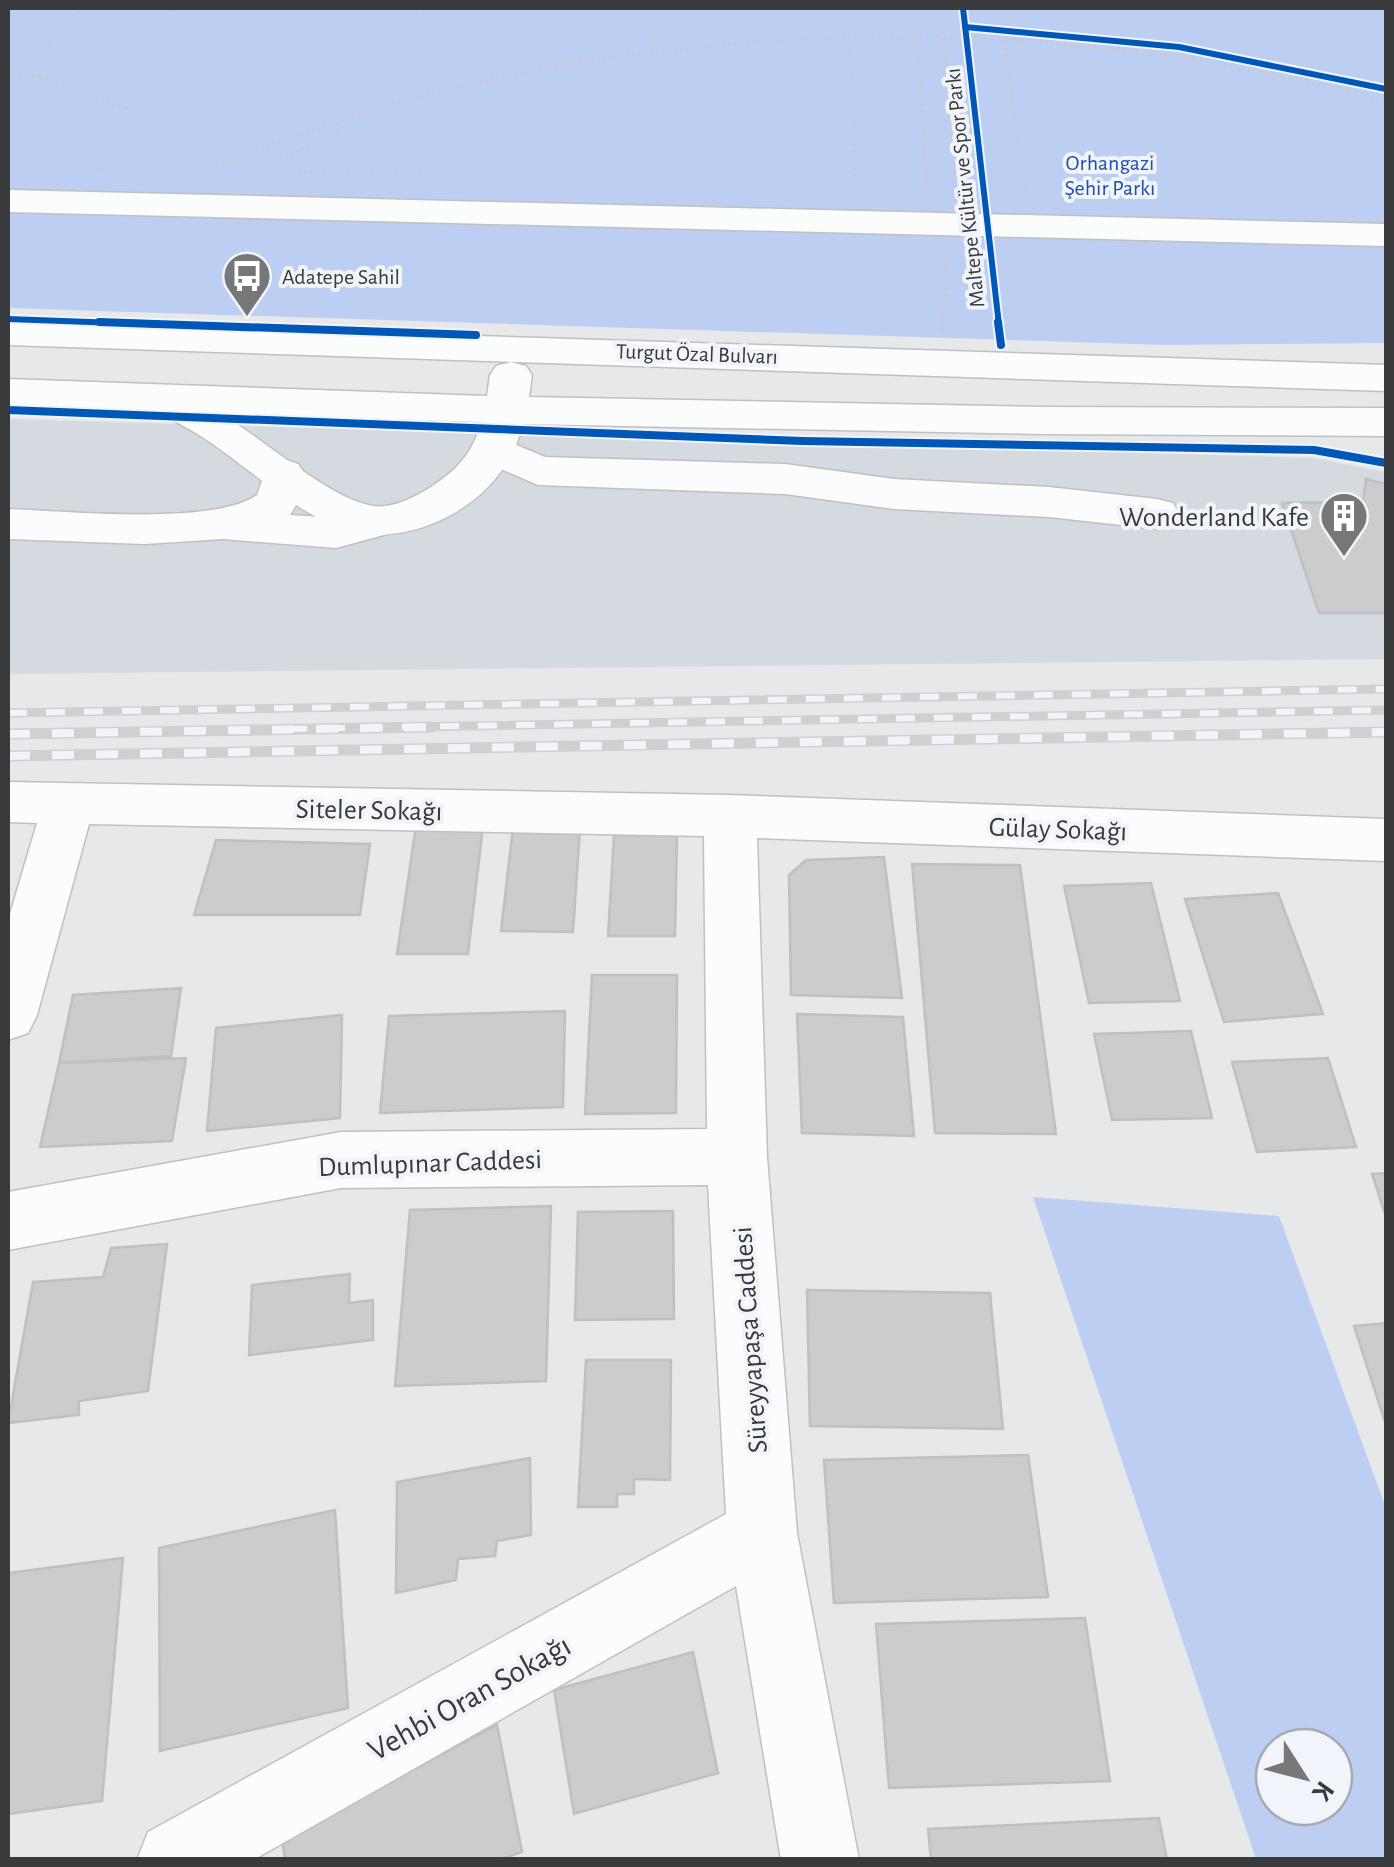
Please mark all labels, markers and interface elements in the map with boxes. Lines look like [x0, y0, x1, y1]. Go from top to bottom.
street label: Maltepe Kültür ve Spor Parkı [941, 67, 989, 309]
park label: Orhangazi Şehir Parkı [1065, 152, 1155, 199]
bus stop icon: Adatepe Sahil [221, 250, 273, 318]
place label: Adatepe Sahil [282, 266, 400, 288]
street label: Turgut Özal Bulvarı [616, 340, 778, 368]
building icon: Wonderland Kafe [1318, 490, 1370, 558]
place label: Wonderland Kafe [1119, 504, 1309, 532]
street label: Siteler Sokağı [295, 796, 443, 826]
street label: Gülay Sokağı [988, 814, 1128, 846]
street label: Dumlupınar Caddesi [318, 1146, 542, 1182]
street label: Süreyyapaşa Caddesi [729, 1226, 773, 1454]
street label: Vehbi Oran Sokağı [363, 1629, 576, 1767]
north arrow [1254, 1727, 1354, 1827]
text: K [1306, 1776, 1339, 1806]

